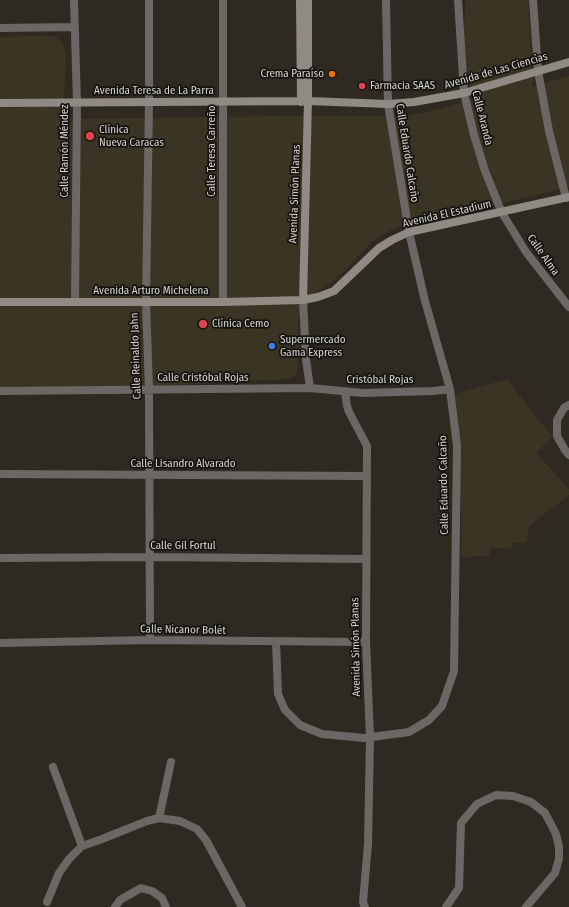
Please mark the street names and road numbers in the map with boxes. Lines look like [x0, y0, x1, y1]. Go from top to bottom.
street label: Avenida de Las Ciencias [443, 50, 549, 92]
street label: Avenida Teresa de La Parra [94, 84, 214, 98]
street label: Calle Aranda [469, 89, 495, 147]
street label: Calle Eduardo Calcaño [393, 103, 421, 203]
street label: Calle Ramón Méndez [58, 104, 72, 198]
street label: Calle Teresa Carreño [205, 105, 219, 197]
street label: Avenida Simón Planas [287, 144, 303, 244]
street label: Avenida El Estadium [401, 197, 493, 231]
street label: Calle Alma [524, 232, 562, 278]
street label: Avenida Arturo Michelena [93, 284, 209, 298]
street label: Calle Reinaldo Jahn [128, 312, 144, 400]
street label: Calle Cristóbal Rojas [157, 371, 249, 385]
street label: Cristóbal Rojas [347, 373, 413, 387]
street label: Calle Eduardo Calcaño [437, 435, 451, 535]
street label: Calle Lisandro Alvarado [130, 457, 236, 471]
street label: Calle Gil Fortul [150, 539, 216, 553]
street label: Avenida Simón Planas [349, 597, 363, 697]
street label: Calle Nicanor Bolét [140, 623, 226, 637]

